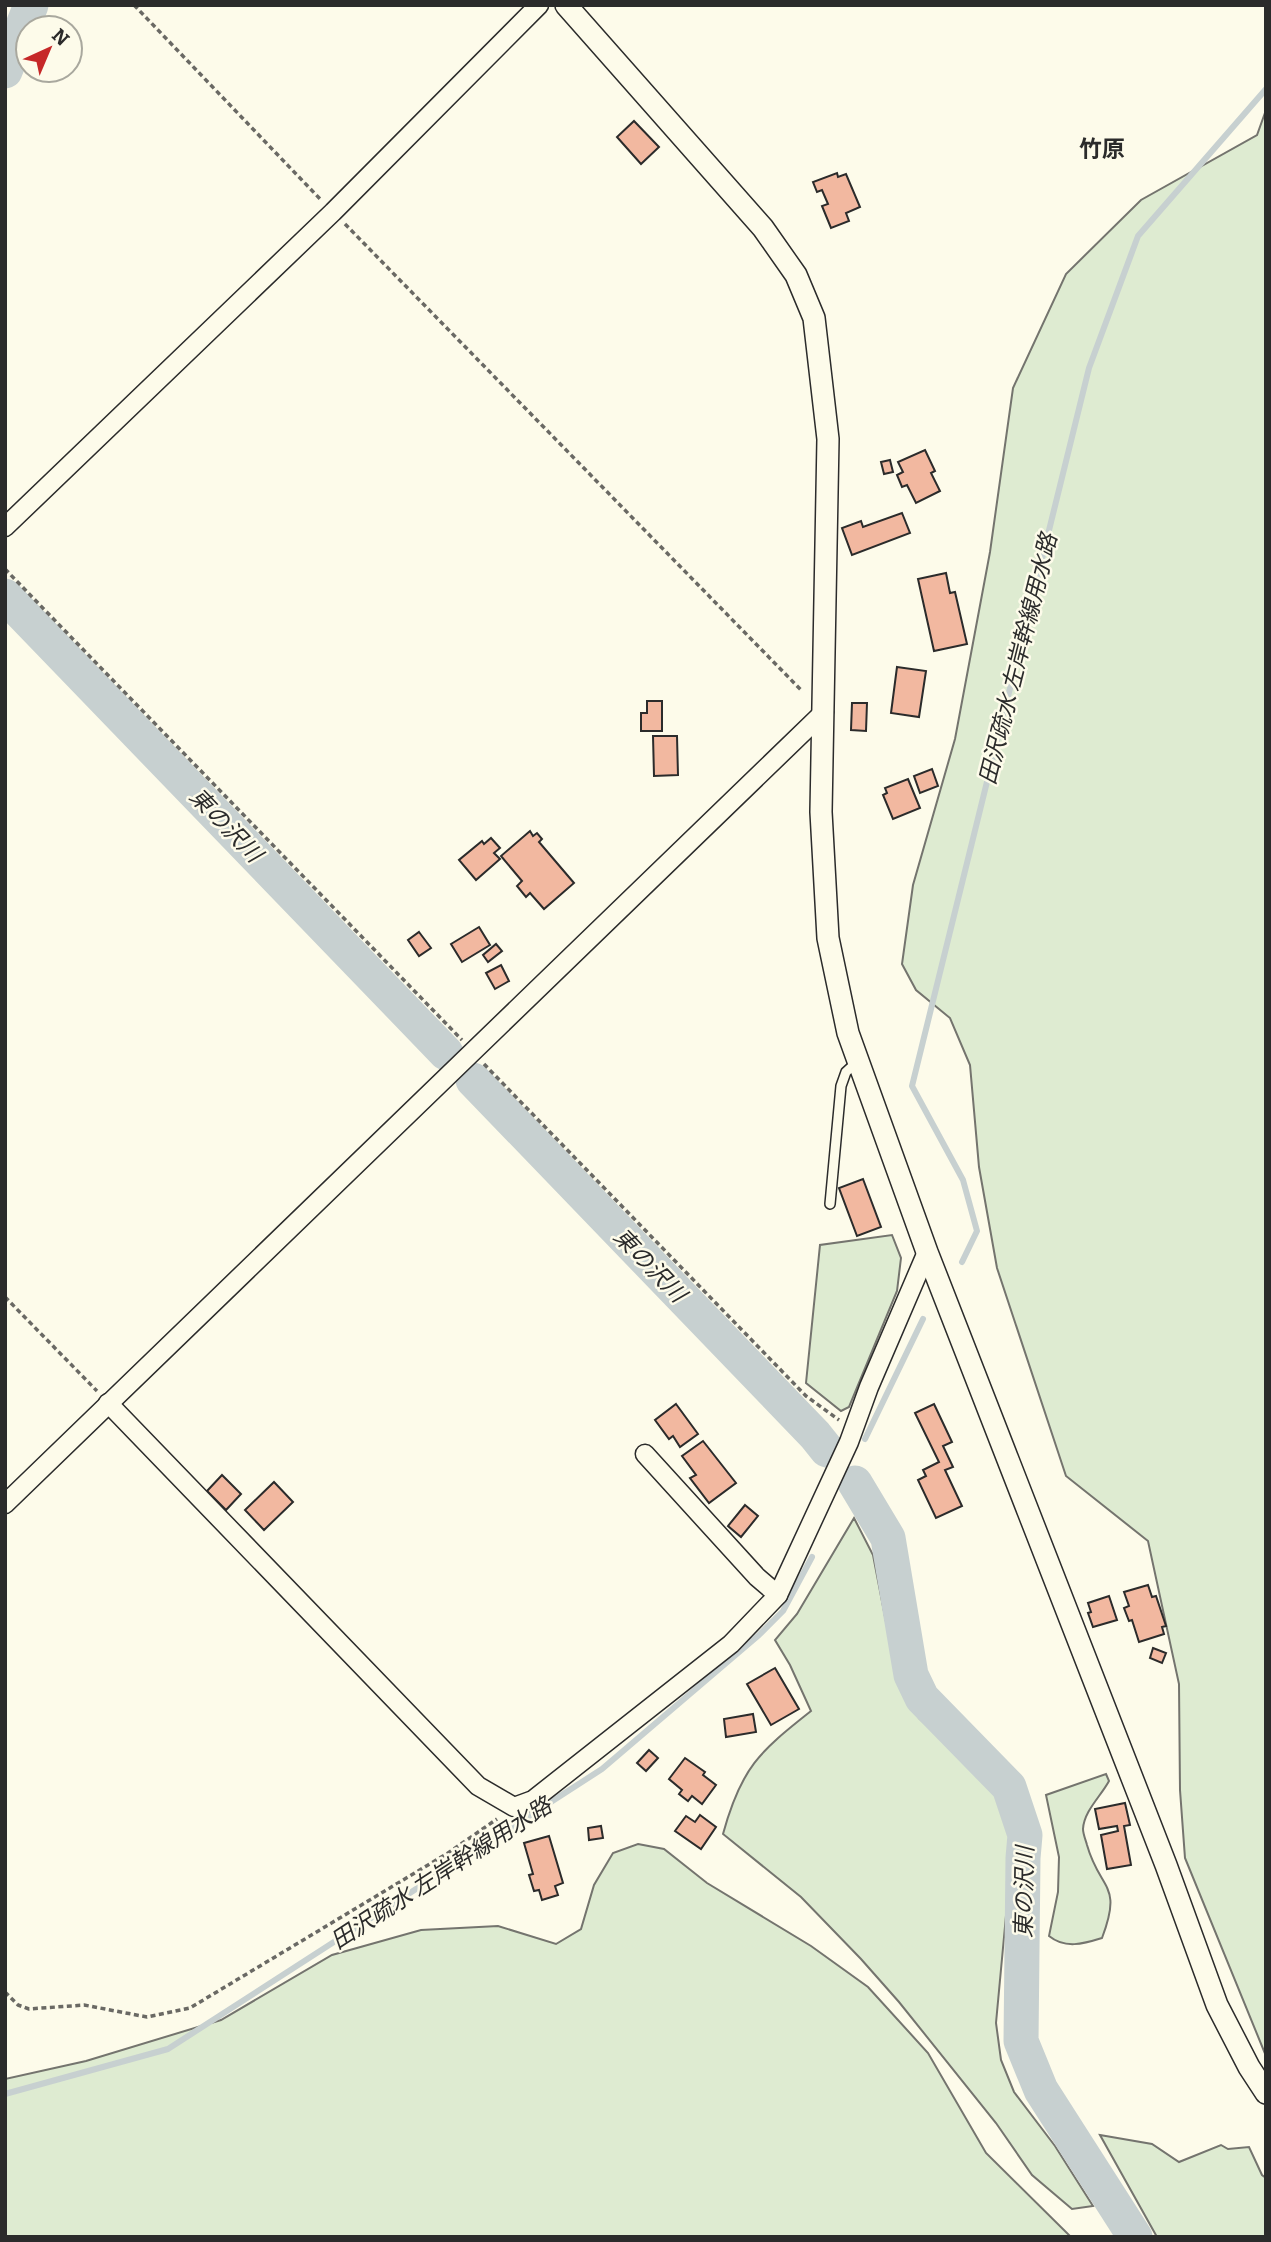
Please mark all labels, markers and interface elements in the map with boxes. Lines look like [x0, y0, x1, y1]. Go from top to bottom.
north arrow [14, 14, 84, 84]
text: N [47, 24, 74, 51]
district label: 竹原 [1079, 135, 1125, 163]
water label: 田沢疏水 左岸幹線用水路 [973, 529, 1063, 787]
water label: 東の沢川 [184, 782, 270, 870]
water label: 東の沢川 [608, 1222, 694, 1310]
water label: 田沢疏水 左岸幹線用水路 [325, 1790, 558, 1955]
water label: 東の沢川 [1009, 1843, 1039, 1938]

